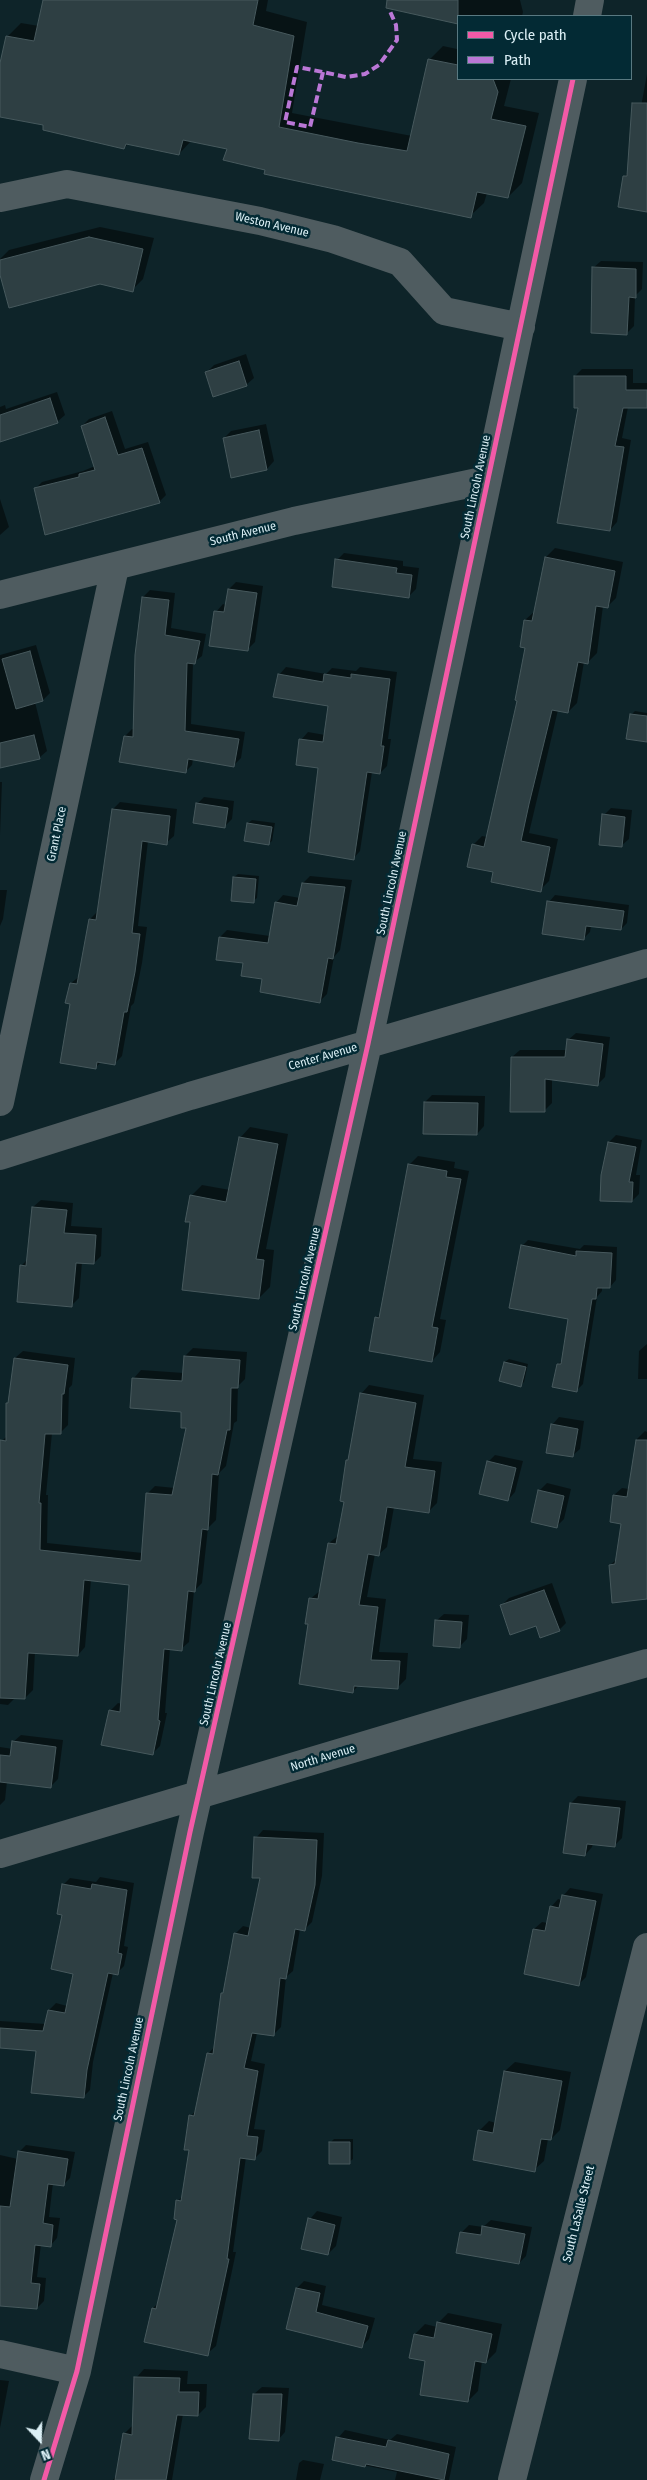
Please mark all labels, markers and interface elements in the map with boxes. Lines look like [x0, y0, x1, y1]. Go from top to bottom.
legend [457, 15, 632, 80]
text: Cycle path [504, 26, 567, 44]
text: Path [504, 51, 531, 69]
street label: Weston Avenue [234, 210, 310, 240]
street label: South Lincoln Avenue [458, 434, 494, 540]
street label: South Avenue [208, 519, 278, 549]
street label: Grant Place [44, 805, 70, 863]
street label: South Lincoln Avenue [374, 830, 410, 936]
street label: Center Avenue [287, 1040, 359, 1074]
street label: South Lincoln Avenue [286, 1226, 324, 1332]
street label: South Lincoln Avenue [197, 1621, 235, 1727]
street label: North Avenue [289, 1741, 357, 1775]
street label: South Lincoln Avenue [111, 2016, 147, 2122]
street label: South LaSalle Street [560, 2164, 598, 2264]
north arrow [15, 2415, 65, 2465]
text: N [39, 2445, 53, 2464]

